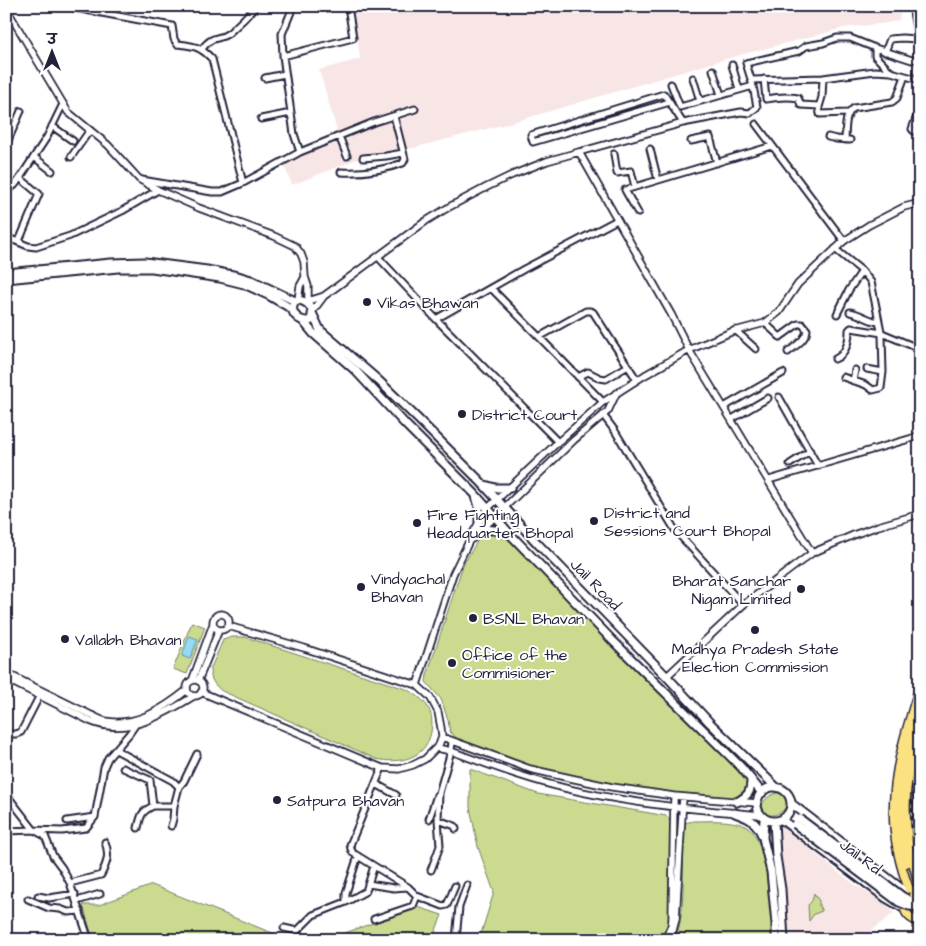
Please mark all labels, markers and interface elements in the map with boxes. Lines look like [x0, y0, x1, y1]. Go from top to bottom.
north arrow [28, 28, 78, 78]
text: उ [45, 30, 58, 50]
place label: Vikas Bhawan [377, 292, 478, 314]
marker: Vikas Bhawan [361, 296, 373, 308]
place label: District Court [472, 404, 578, 426]
marker: District Court [456, 408, 468, 420]
place label: District and Sessions Court Bhopal [604, 502, 771, 542]
place label: Fire Fighting Headquarter Bhopal [427, 504, 573, 544]
marker: District and Sessions Court Bhopal [588, 515, 600, 527]
marker: Fire Fighting Headquarter Bhopal [411, 517, 423, 529]
street label: Jail Road [565, 554, 626, 616]
place label: Vindyachal Bhavan [371, 568, 445, 608]
place label: Bharat Sanchar Nigam Limited [672, 570, 791, 611]
marker: Vindyachal Bhavan [355, 581, 367, 593]
marker: Bharat Sanchar Nigam Limited [795, 583, 807, 595]
place label: BSNL Bhavan [483, 608, 584, 630]
marker: BSNL Bhavan [467, 612, 479, 624]
marker: Madhya Pradesh State Election Commission [749, 624, 761, 636]
place label: Vallabh Bhavan [75, 629, 182, 651]
marker: Vallabh Bhavan [59, 633, 71, 645]
place label: Madhya Pradesh State Election Commission [671, 638, 839, 678]
place label: Office of the Commisioner [462, 644, 568, 684]
marker: Office of the Commisioner [446, 657, 458, 669]
place label: Satpura Bhavan [287, 790, 404, 812]
marker: Satpura Bhavan [271, 794, 283, 806]
street label: Jail Rd [835, 834, 886, 880]

